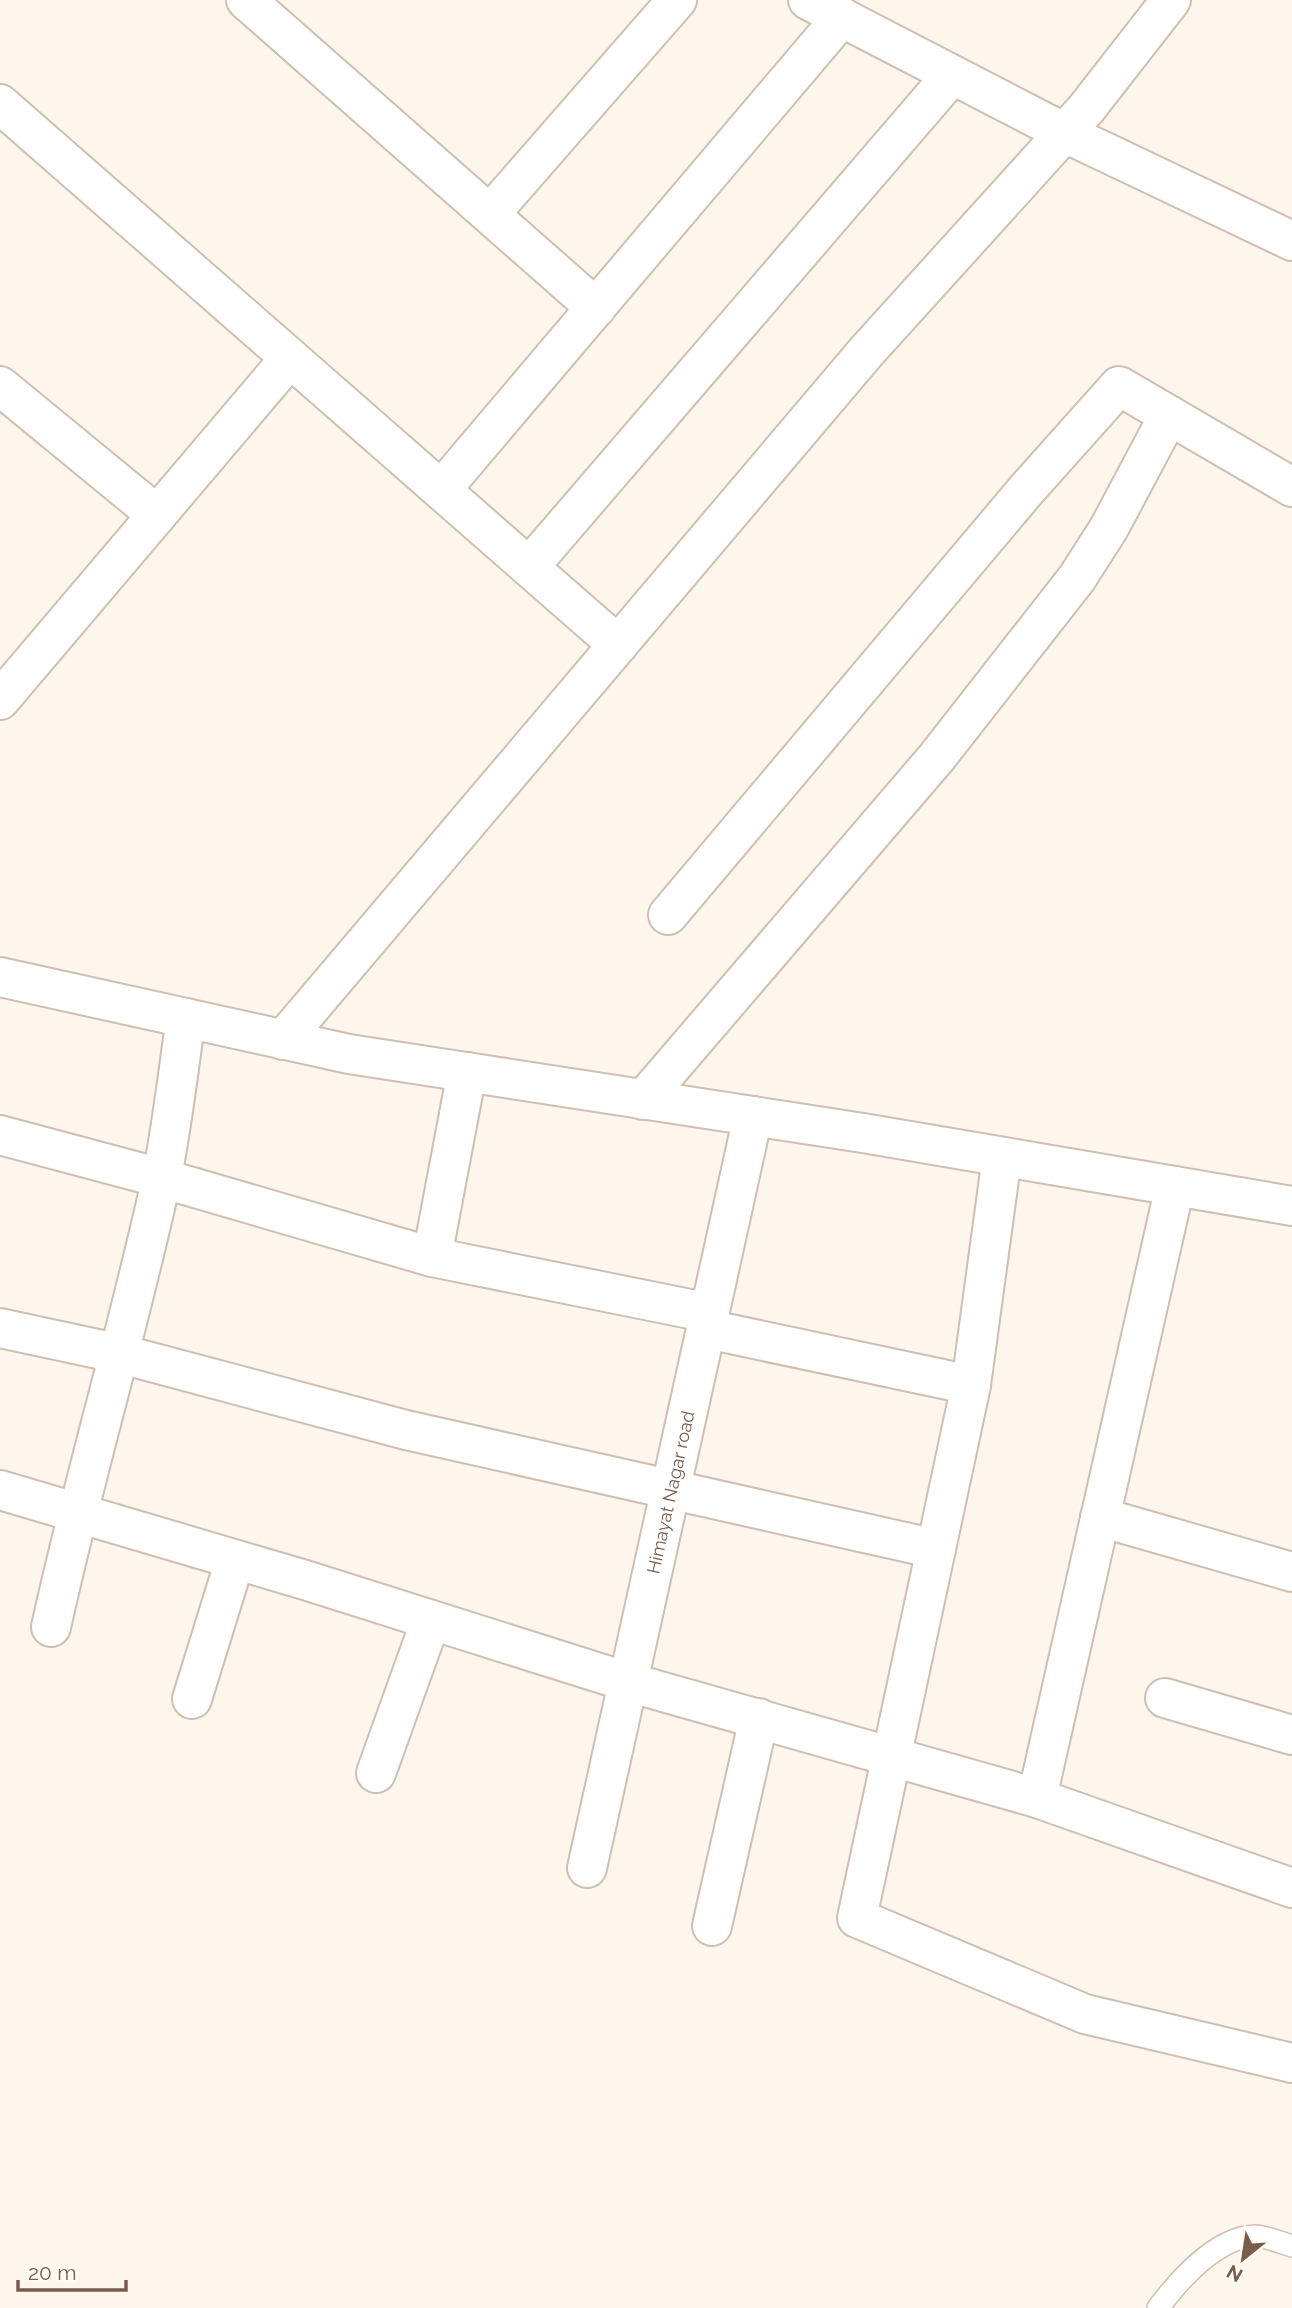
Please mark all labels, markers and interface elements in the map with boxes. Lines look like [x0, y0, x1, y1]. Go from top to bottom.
street label: Himayat Nagar road [642, 1409, 698, 1575]
north arrow [1208, 2224, 1278, 2294]
scale bar [18, 2248, 126, 2292]
text: 20 m [28, 2260, 76, 2285]
text: N [1223, 2261, 1246, 2287]

